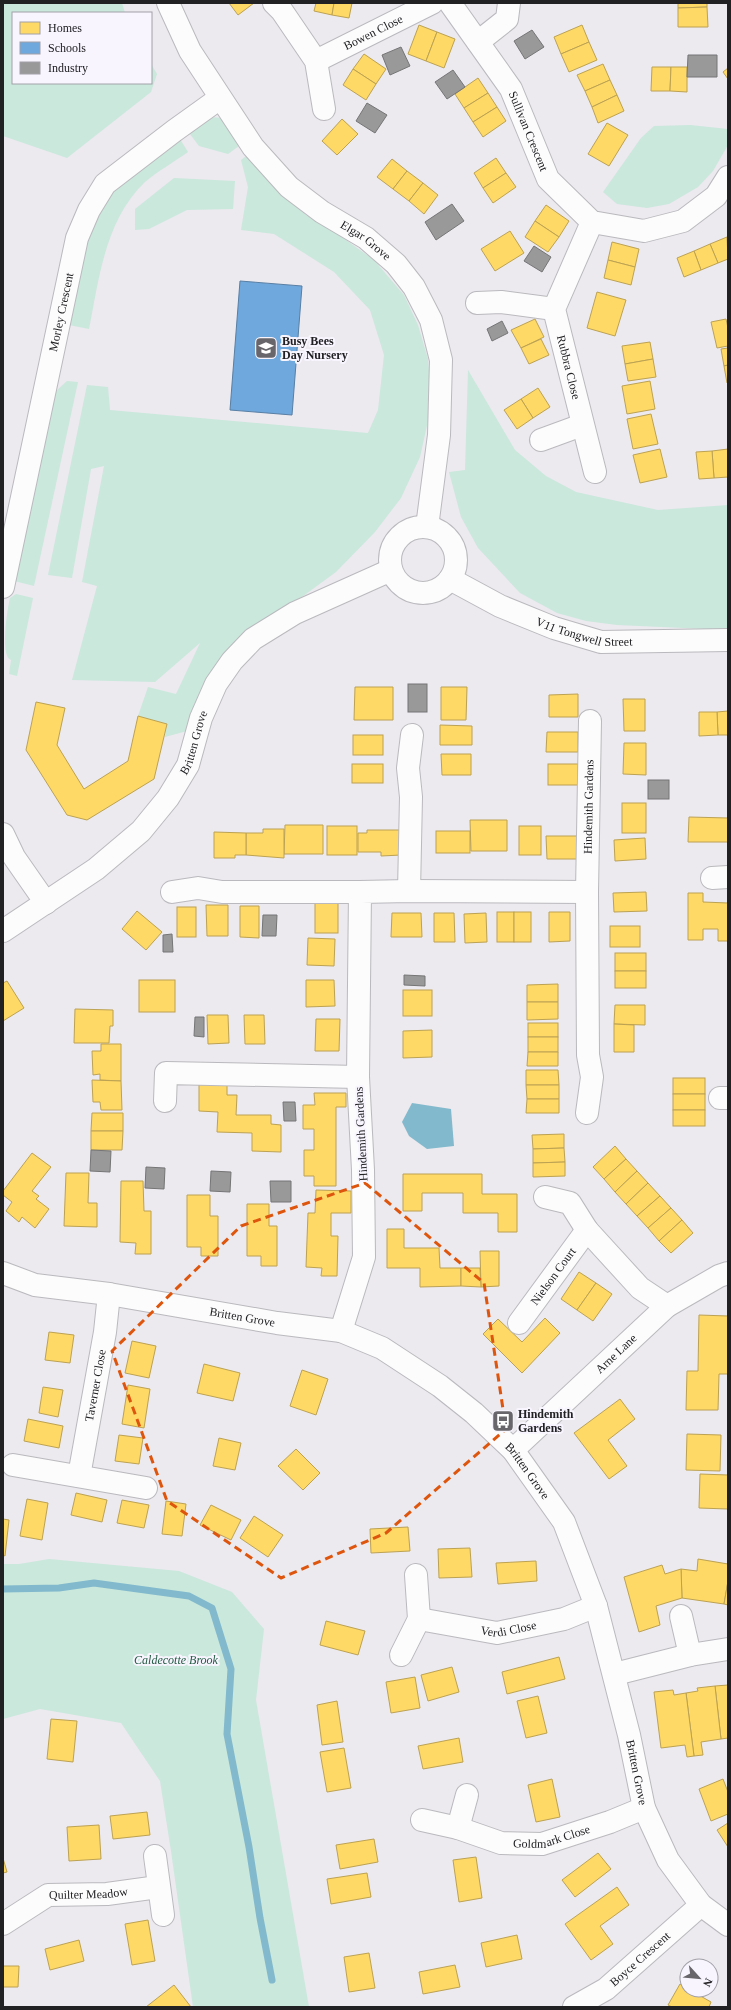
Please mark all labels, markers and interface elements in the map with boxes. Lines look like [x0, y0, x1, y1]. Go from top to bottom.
legend [12, 12, 152, 84]
street label: Bowen Close [341, 12, 405, 53]
text: Homes [48, 21, 82, 35]
text: Schools [48, 41, 86, 55]
text: Industry [48, 61, 88, 75]
street label: Sullivan Crescent [506, 89, 551, 174]
street label: Elgar Grove [338, 217, 394, 263]
street label: Morley Crescent [46, 271, 77, 353]
place label: Busy Bees Day Nursery [282, 334, 348, 362]
street label: Rubbra Close [554, 334, 583, 401]
school or university icon: Busy Bees Day Nursery [253, 335, 279, 361]
street label: V11 Tongwell Street [534, 614, 633, 649]
street label: Britten Grove [177, 708, 210, 777]
street label: Hindemith Gardens [581, 759, 596, 854]
street label: Hindemith Gardens [352, 1086, 370, 1181]
street label: Nielson Court [528, 1244, 579, 1308]
street label: Britten Grove [208, 1304, 276, 1330]
street label: Arne Lane [593, 1331, 639, 1376]
street label: Taverner Close [82, 1348, 109, 1423]
place label: Hindemith Gardens [518, 1407, 574, 1435]
bus stop icon: Hindemith Gardens [490, 1408, 516, 1434]
street label: Britten Grove [503, 1440, 553, 1502]
street label: Verdi Close [480, 1618, 538, 1640]
park label: Caldecotte Brook [134, 1653, 219, 1667]
street label: Britten Grove [623, 1738, 650, 1806]
street label: Goldmark Close [513, 1822, 592, 1851]
street label: Quilter Meadow [49, 1884, 129, 1902]
street label: Boyce Crescent [607, 1928, 673, 1989]
north arrow [679, 1958, 719, 1998]
text: N [701, 1976, 715, 1989]

